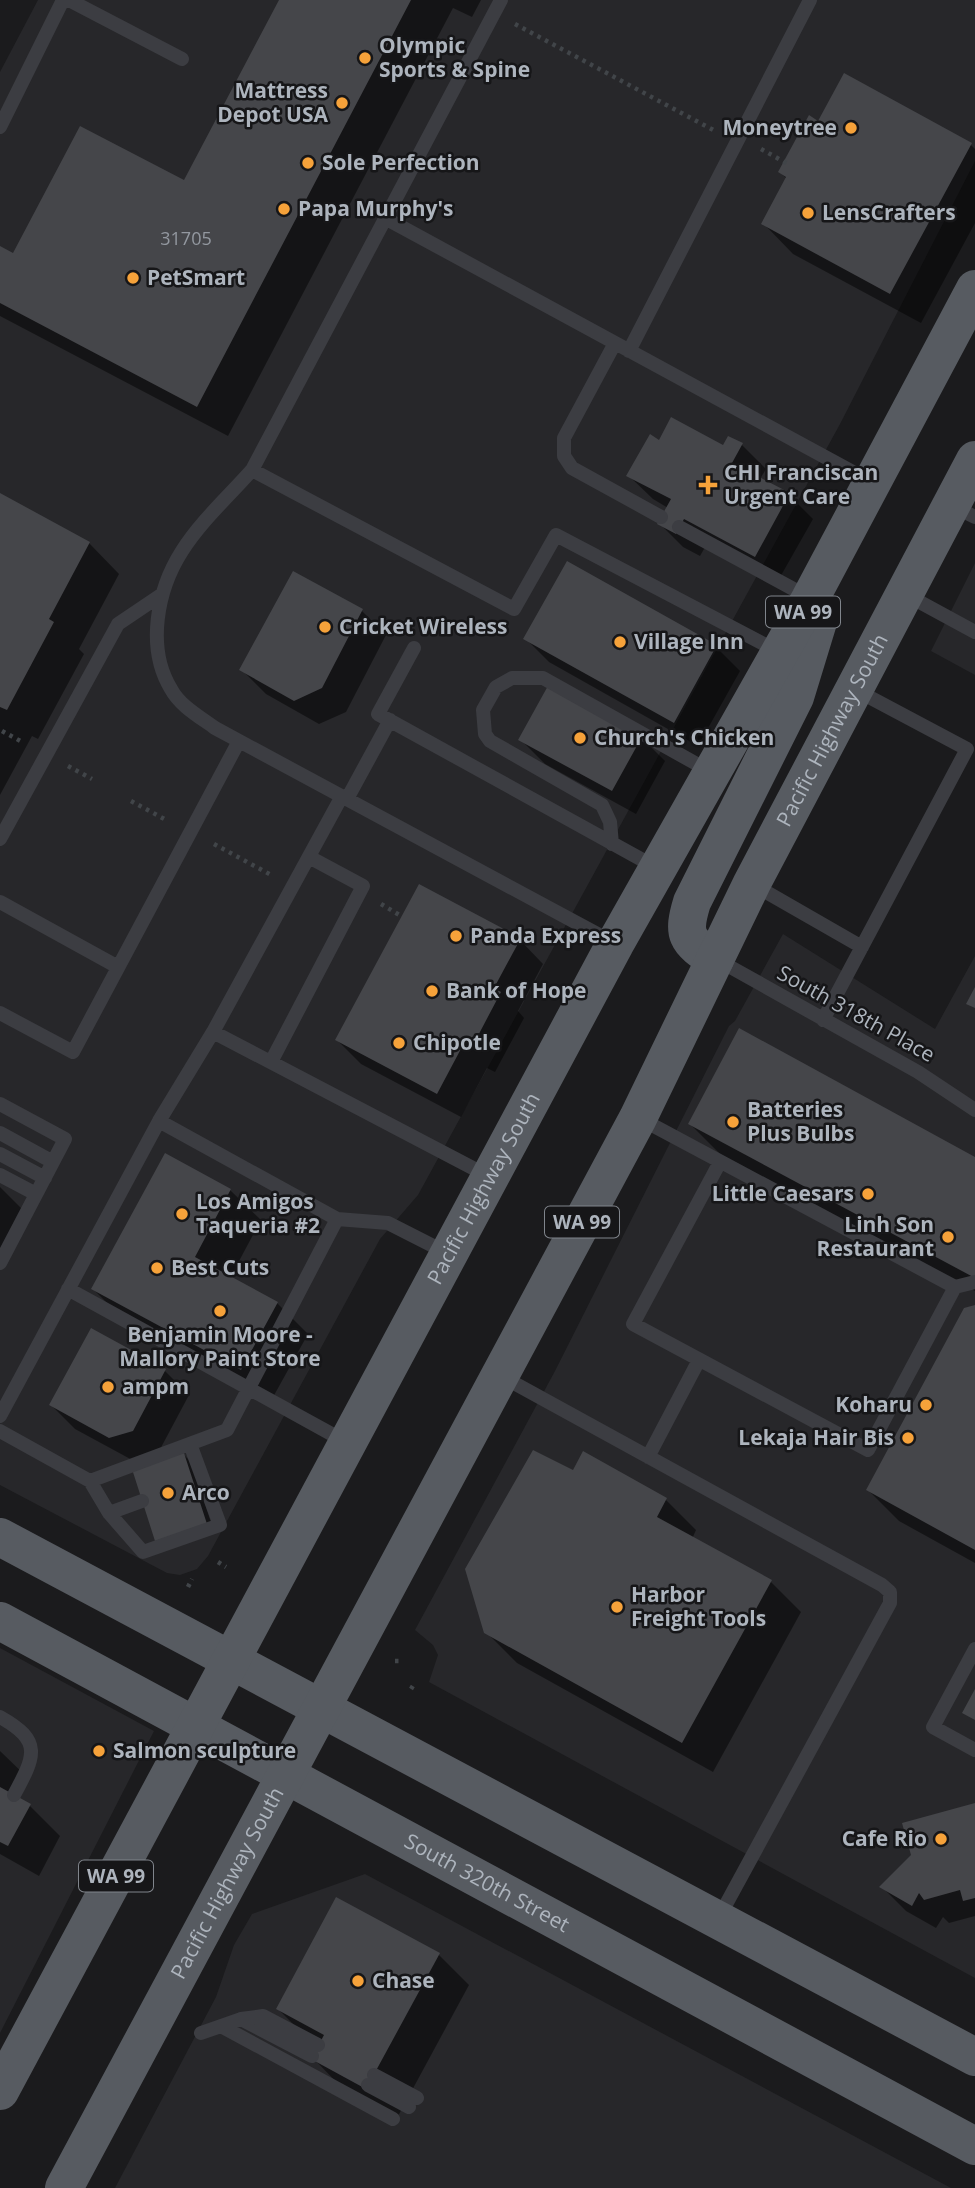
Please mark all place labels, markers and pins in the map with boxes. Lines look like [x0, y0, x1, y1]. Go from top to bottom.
place label: Olympic Sports & Spine [379, 31, 530, 83]
marker: Olympic Sports & Spine [357, 50, 373, 66]
place label: Mattress Depot USA [217, 76, 329, 128]
marker: Mattress Depot USA [334, 95, 350, 111]
place label: Moneytree [723, 113, 837, 141]
marker: Moneytree [843, 120, 859, 136]
place label: Sole Perfection [322, 148, 480, 176]
marker: Sole Perfection [300, 155, 316, 171]
place label: Papa Murphy's [298, 194, 454, 222]
place label: LensCrafters [822, 198, 956, 226]
marker: Papa Murphy's [276, 201, 292, 217]
marker: LensCrafters [800, 205, 816, 221]
place label: PetSmart [147, 263, 245, 291]
marker: PetSmart [125, 270, 141, 286]
place label: CHI Franciscan Urgent Care [724, 458, 878, 510]
marker: CHI Franciscan Urgent Care [698, 475, 718, 495]
place label: Cricket Wireless [339, 612, 507, 640]
marker: Cricket Wireless [317, 619, 333, 635]
place label: Village Inn [634, 627, 744, 655]
marker: Village Inn [612, 634, 628, 650]
place label: Church's Chicken [594, 723, 774, 751]
marker: Church's Chicken [572, 730, 588, 746]
place label: Panda Express [470, 921, 621, 949]
marker: Panda Express [448, 928, 464, 944]
place label: Bank of Hope [446, 976, 586, 1004]
marker: Bank of Hope [424, 983, 440, 999]
place label: Chipotle [413, 1028, 501, 1056]
marker: Chipotle [391, 1035, 407, 1051]
place label: Batteries Plus Bulbs [747, 1095, 854, 1147]
marker: Batteries Plus Bulbs [725, 1114, 741, 1130]
place label: Little Caesars [712, 1179, 854, 1207]
marker: Little Caesars [860, 1186, 876, 1202]
place label: Los Amigos Taqueria #2 [196, 1187, 320, 1239]
marker: Los Amigos Taqueria #2 [174, 1206, 190, 1222]
place label: Linh Son Restaurant [817, 1210, 934, 1262]
marker: Linh Son Restaurant [940, 1229, 956, 1245]
place label: Best Cuts [171, 1253, 269, 1281]
marker: Best Cuts [149, 1260, 165, 1276]
marker: Benjamin Moore - Mallory Paint Store [212, 1303, 228, 1319]
place label: Benjamin Moore - Mallory Paint Store [119, 1320, 321, 1372]
place label: ampm [122, 1372, 189, 1400]
marker: ampm [100, 1379, 116, 1395]
place label: Koharu [835, 1390, 912, 1418]
marker: Koharu [918, 1397, 934, 1413]
place label: Lekaja Hair Bis [738, 1423, 894, 1451]
marker: Lekaja Hair Bis [900, 1430, 916, 1446]
place label: Arco [182, 1478, 230, 1506]
marker: Arco [160, 1485, 176, 1501]
place label: Harbor Freight Tools [631, 1580, 766, 1632]
marker: Harbor Freight Tools [609, 1599, 625, 1615]
place label: Salmon sculpture [113, 1736, 296, 1764]
marker: Salmon sculpture [91, 1743, 107, 1759]
place label: Cafe Rio [842, 1824, 927, 1852]
marker: Cafe Rio [933, 1831, 949, 1847]
place label: Chase [372, 1966, 435, 1994]
marker: Chase [350, 1973, 366, 1989]

